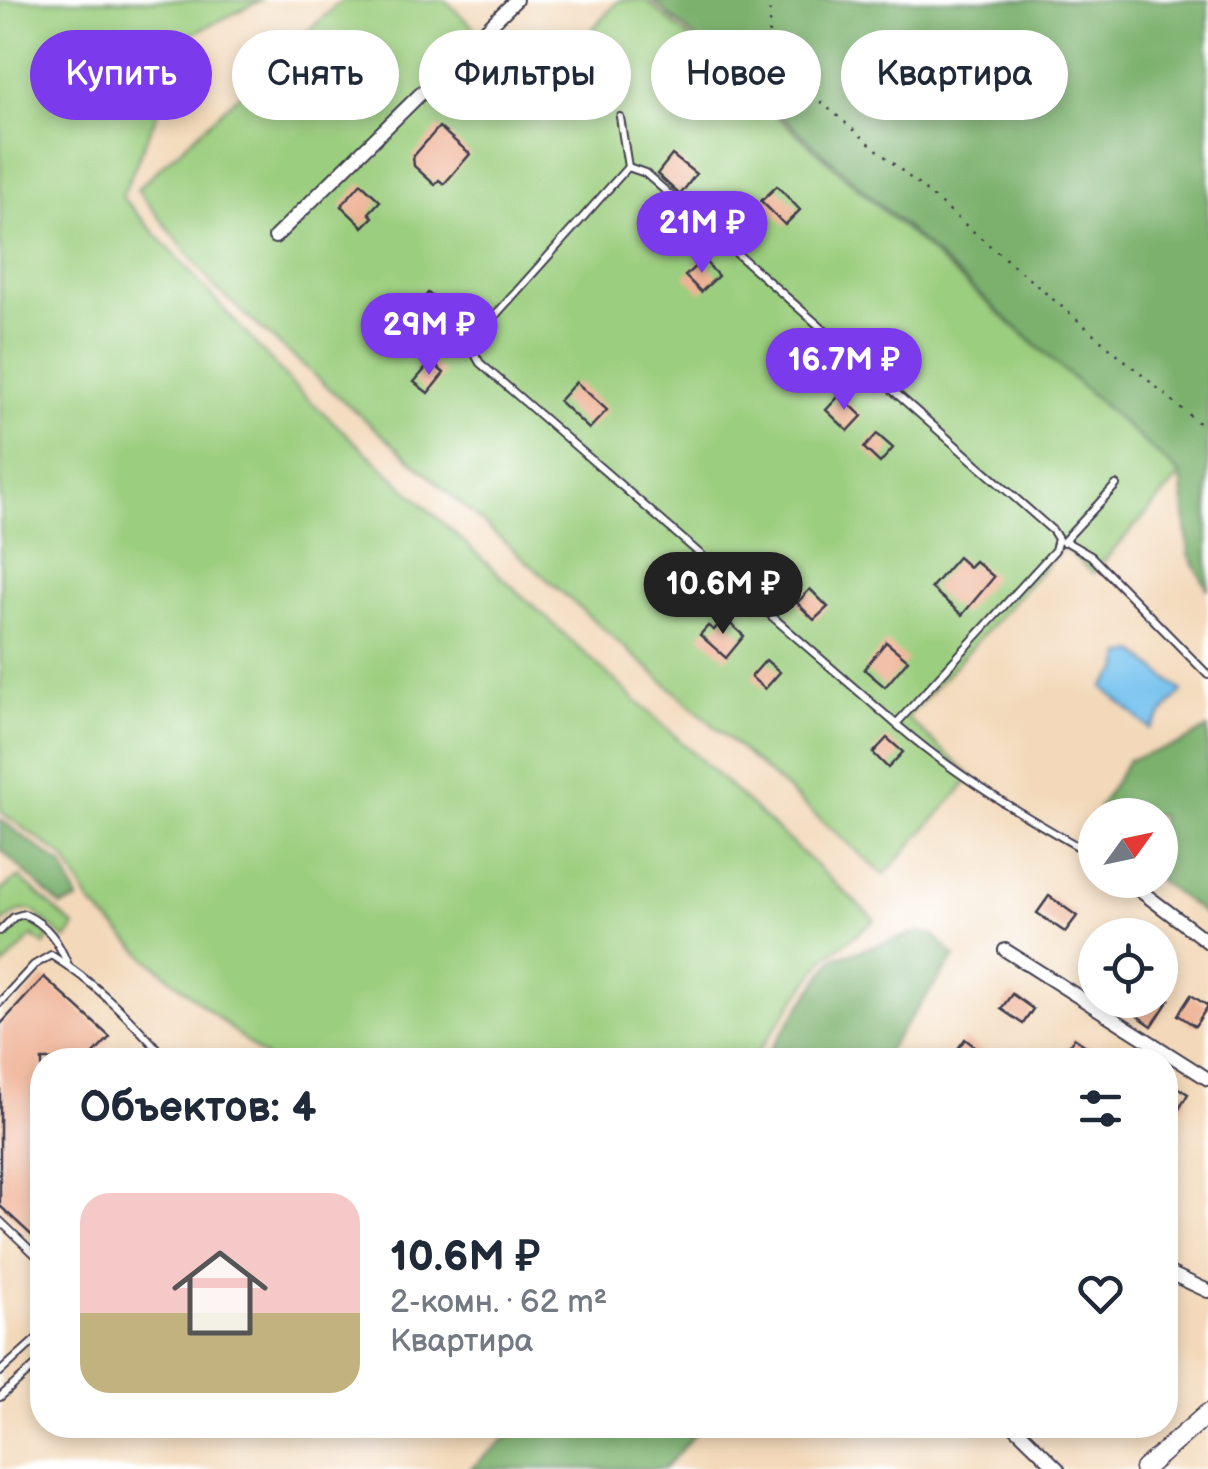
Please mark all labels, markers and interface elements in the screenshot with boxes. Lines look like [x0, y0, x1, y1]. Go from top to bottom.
chip: Купить [30, 30, 212, 120]
chip: Снять [232, 30, 399, 120]
chip: Фильтры [419, 30, 631, 120]
chip: Новое [651, 30, 821, 120]
chip: Квартира [841, 30, 1068, 120]
pin: 21M ₽ [632, 191, 772, 276]
text: 21M ₽ [659, 204, 745, 243]
pin: 29M ₽ [359, 293, 499, 378]
text: 29M ₽ [383, 306, 475, 345]
pin: 16.7M ₽ [752, 328, 936, 413]
text: 16.7M ₽ [788, 341, 900, 380]
pin: 10.6M ₽ [631, 552, 815, 637]
text: 10.6M ₽ [666, 565, 780, 604]
north arrow [1078, 798, 1178, 898]
map controls [1078, 798, 1178, 1018]
button: locate [1078, 918, 1178, 1018]
icon: filters [1073, 1081, 1128, 1136]
text: Объектов: 4 [80, 1083, 317, 1134]
text: 10.6M ₽ [390, 1232, 541, 1283]
icon: home [160, 1233, 280, 1353]
icon: heart [1073, 1266, 1128, 1321]
text: 2-комн. · 62 m² [390, 1283, 607, 1322]
text: Квартира [390, 1322, 533, 1361]

